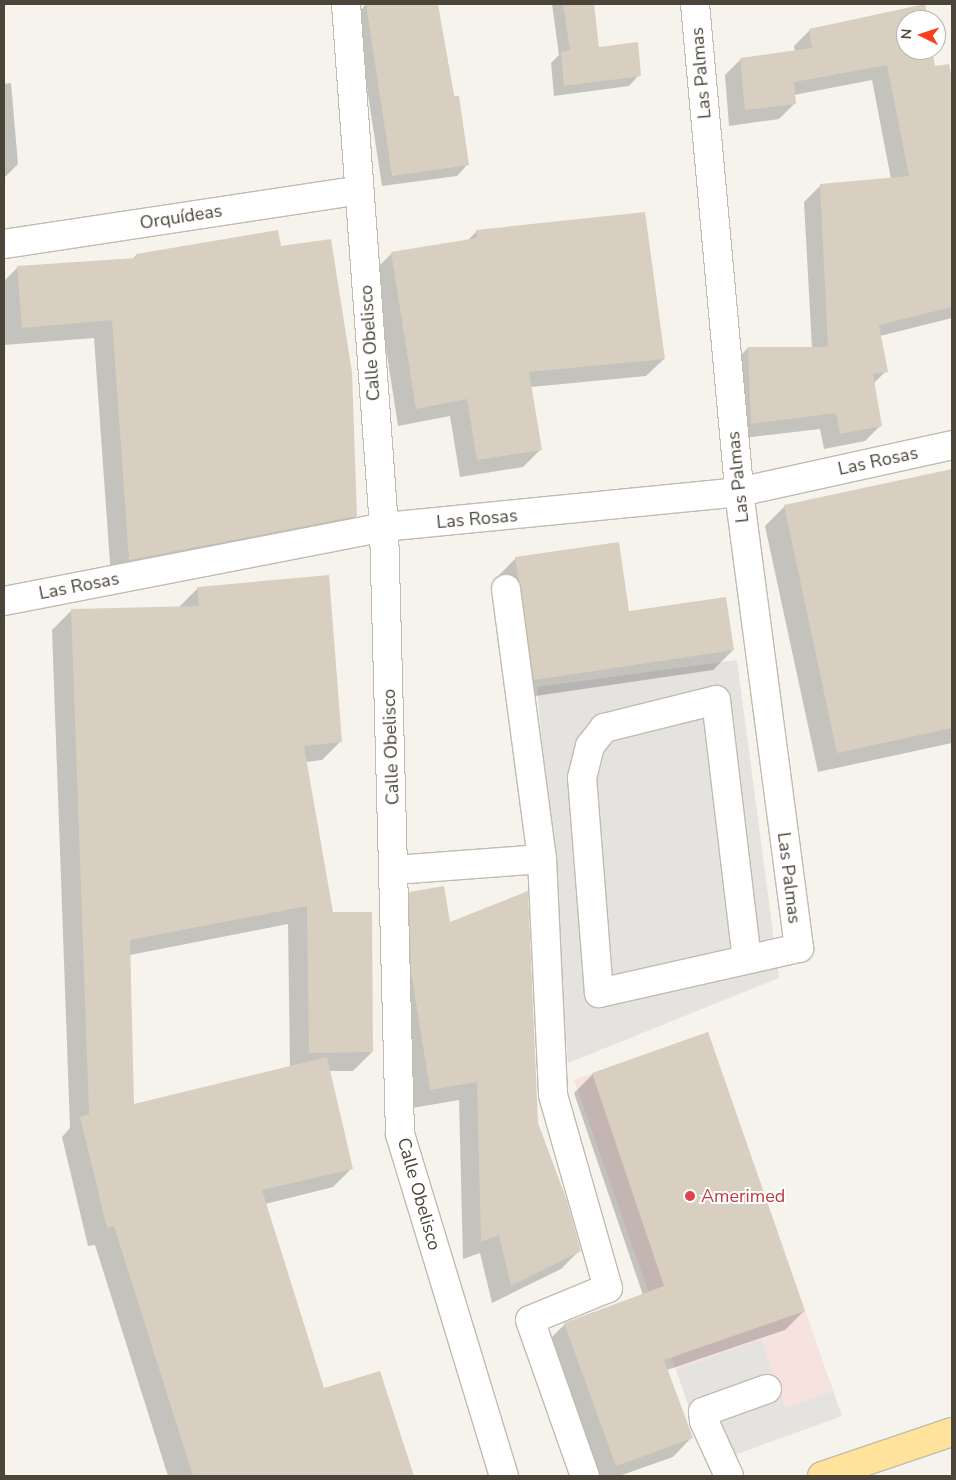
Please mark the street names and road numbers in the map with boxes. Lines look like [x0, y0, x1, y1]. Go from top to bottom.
street label: Las Palmas [686, 26, 716, 120]
street label: Orquídeas [138, 200, 224, 234]
street label: Calle Obelisco [355, 284, 385, 402]
street label: Las Palmas [722, 430, 754, 524]
street label: Las Rosas [836, 442, 920, 480]
street label: Las Rosas [436, 505, 518, 533]
street label: Las Rosas [37, 568, 121, 604]
street label: Calle Obelisco [378, 688, 404, 806]
street label: Las Palmas [773, 831, 805, 925]
street label: Calle Obelisco [393, 1135, 445, 1253]

